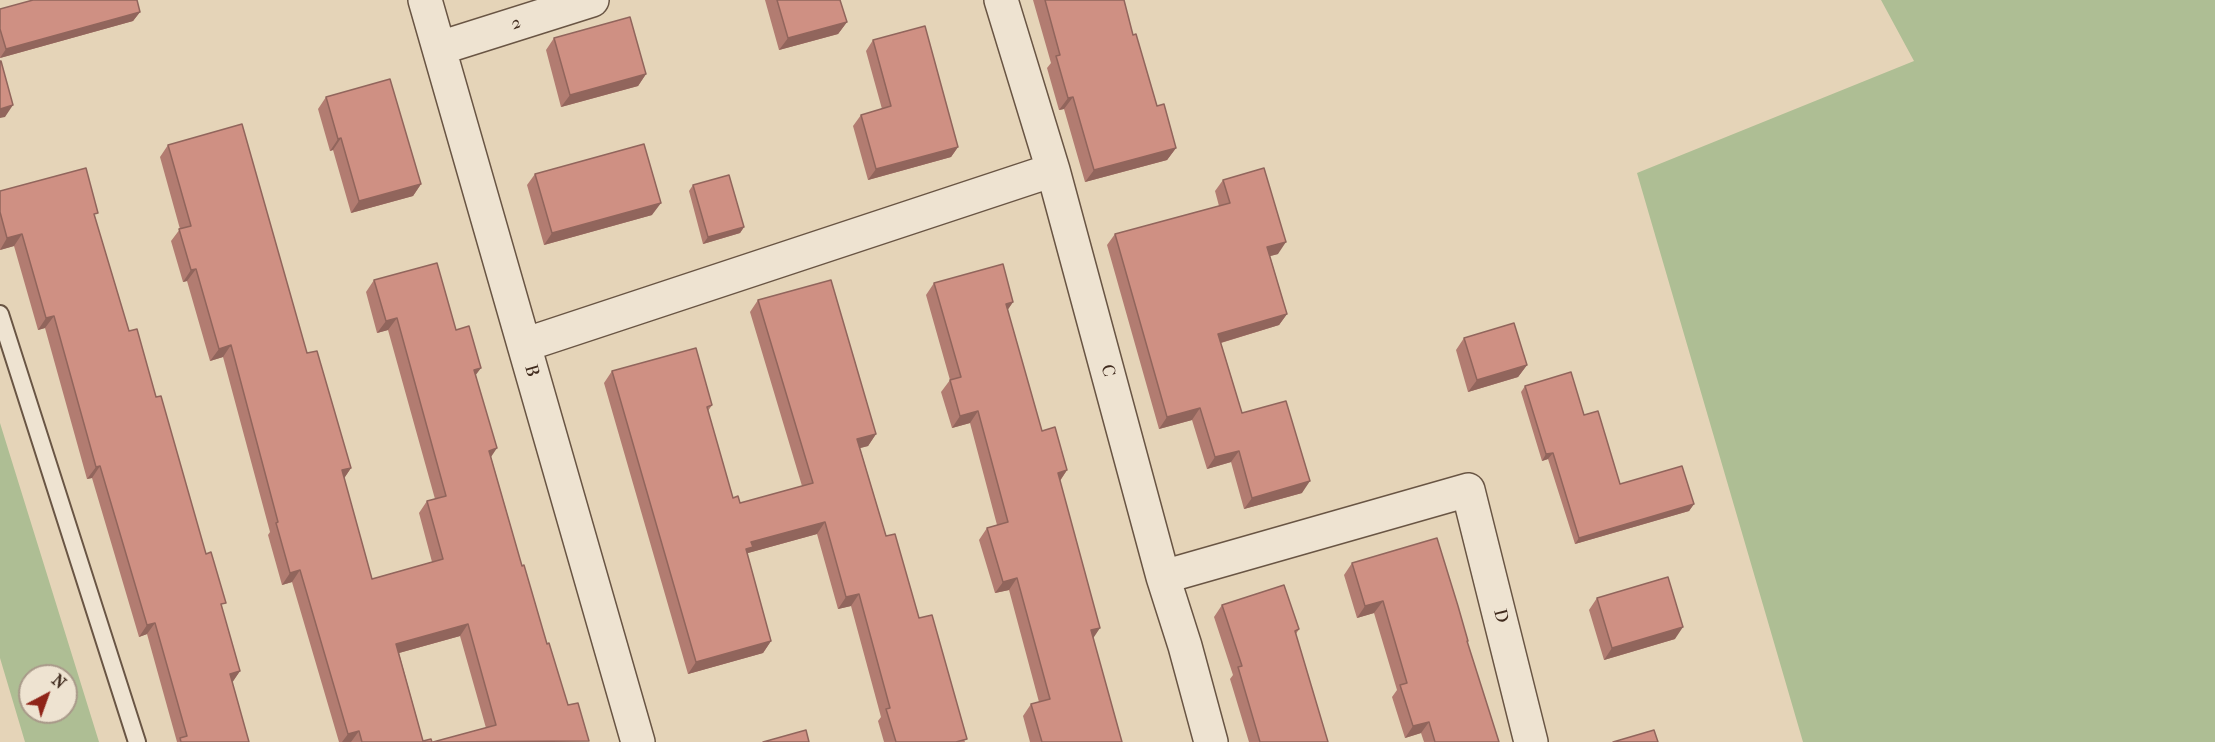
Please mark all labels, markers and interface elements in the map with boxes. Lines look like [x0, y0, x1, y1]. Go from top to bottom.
street label: 2 [508, 12, 524, 36]
street label: B [519, 362, 543, 380]
street label: C [1095, 362, 1119, 380]
street label: D [1488, 607, 1512, 625]
north arrow [18, 664, 78, 724]
text: N [48, 670, 70, 693]

